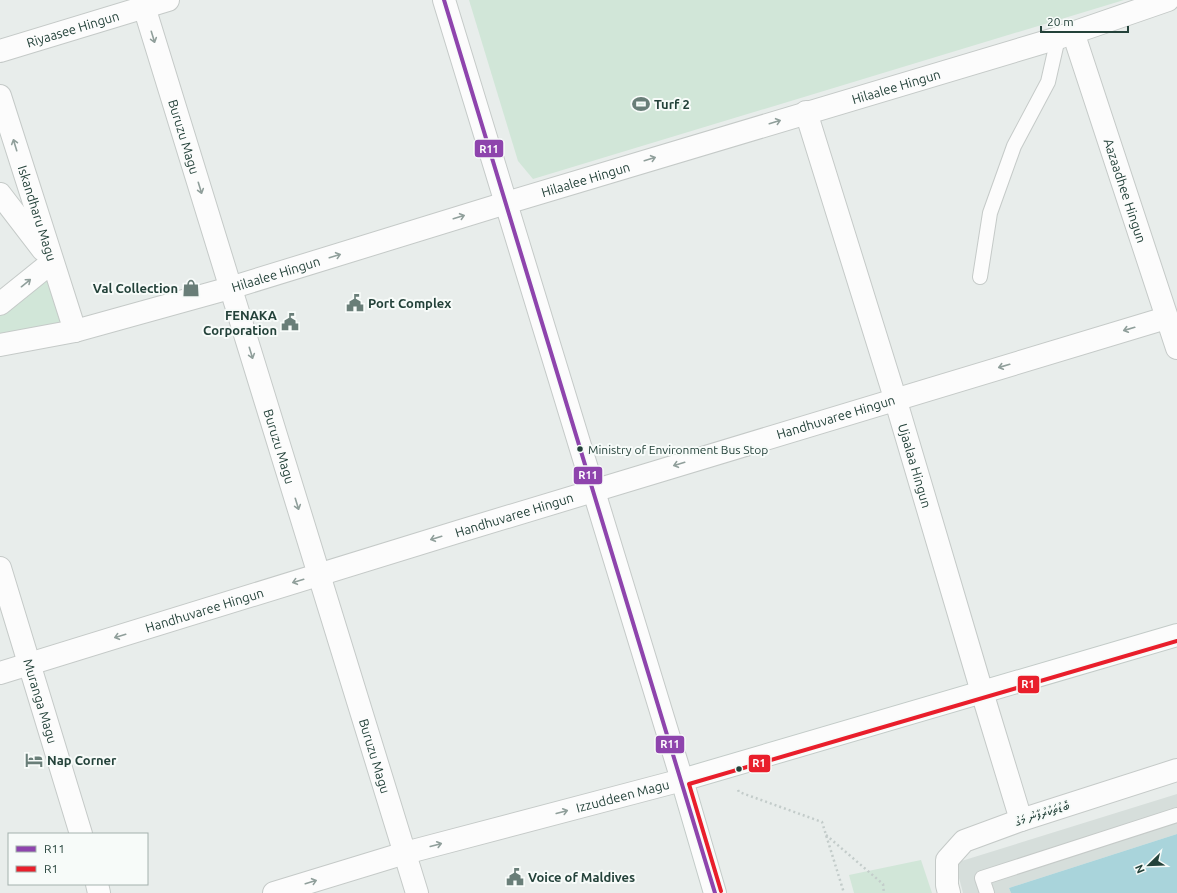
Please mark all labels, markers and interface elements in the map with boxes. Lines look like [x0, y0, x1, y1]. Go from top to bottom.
street label: Riyaasee Hingun [25, 8, 121, 50]
scale bar [1041, 8, 1128, 34]
text: 20 m [1047, 15, 1074, 28]
one-way arrow [150, 31, 157, 44]
street label: Hilaalee Hingun [850, 67, 942, 106]
sports icon: Turf 2 [631, 94, 651, 114]
place label: Turf 2 [654, 97, 690, 111]
street label: Buruzu Magu [166, 98, 202, 176]
one-way arrow [768, 118, 781, 125]
street label: Aazaadhee Hingun [1102, 137, 1149, 245]
one-way arrow [11, 138, 18, 151]
line badge: R11 [474, 139, 504, 158]
text: R11 [479, 143, 499, 155]
one-way arrow [644, 155, 657, 162]
street label: Hilaalee Hingun [540, 159, 632, 199]
street label: Iskandharu Magu [16, 164, 59, 263]
one-way arrow [197, 182, 204, 195]
one-way arrow [452, 213, 465, 220]
one-way arrow [328, 252, 341, 259]
street label: Hilaalee Hingun [230, 254, 322, 294]
shop icon: Val Collection [181, 278, 201, 298]
one-way arrow [21, 279, 31, 288]
place label: Val Collection [93, 281, 178, 295]
public building icon: Port Complex [345, 293, 365, 313]
place label: Port Complex [368, 296, 451, 310]
place label: FENAKA Corporation [203, 308, 278, 337]
public building icon: FENAKA Corporation [280, 312, 300, 332]
one-way arrow [1123, 326, 1136, 334]
one-way arrow [247, 346, 255, 358]
one-way arrow [998, 363, 1011, 370]
street label: Handhuvaree Hingun [775, 392, 896, 441]
street label: Buruzu Magu [261, 407, 298, 485]
street label: Ujaalaa Hingun [896, 422, 934, 509]
place label: Ministry of Environment Bus Stop [588, 443, 768, 456]
marker: Ministry of Environment Bus Stop [575, 444, 585, 454]
one-way arrow [672, 461, 685, 468]
line badge: R11 [573, 466, 603, 485]
text: R11 [578, 469, 598, 481]
street label: Handhuvaree Hingun [453, 490, 575, 539]
one-way arrow [294, 497, 301, 510]
one-way arrow [429, 535, 442, 542]
one-way arrow [292, 577, 304, 585]
street label: Handhuvaree Hingun [144, 585, 265, 635]
one-way arrow [114, 633, 127, 640]
street label: Muranga Magu [21, 657, 60, 745]
line badge: R1 [1017, 675, 1040, 694]
text: R1 [1021, 678, 1035, 690]
street label: Buruzu Magu [357, 717, 393, 795]
line badge: R11 [655, 735, 685, 754]
text: R11 [660, 738, 680, 750]
hotel icon: Nap Corner [24, 750, 44, 770]
place label: Nap Corner [47, 753, 117, 767]
line badge: R1 [748, 754, 771, 773]
text: R1 [752, 757, 766, 769]
unlabelled marker [734, 764, 744, 774]
street label: Izzuddeen Magu [575, 777, 671, 815]
street label: ބޮޑުތަކުރުފާނު މަގު [1012, 797, 1071, 829]
one-way arrow [555, 807, 568, 815]
legend [8, 833, 148, 885]
one-way arrow [429, 840, 442, 848]
text: R11 [44, 842, 65, 855]
north arrow [1129, 845, 1169, 885]
text: R1 [44, 862, 58, 875]
text: N [1133, 863, 1147, 875]
public building icon: Voice of Maldives [505, 867, 525, 887]
place label: Voice of Maldives [528, 870, 635, 884]
one-way arrow [305, 877, 317, 885]

